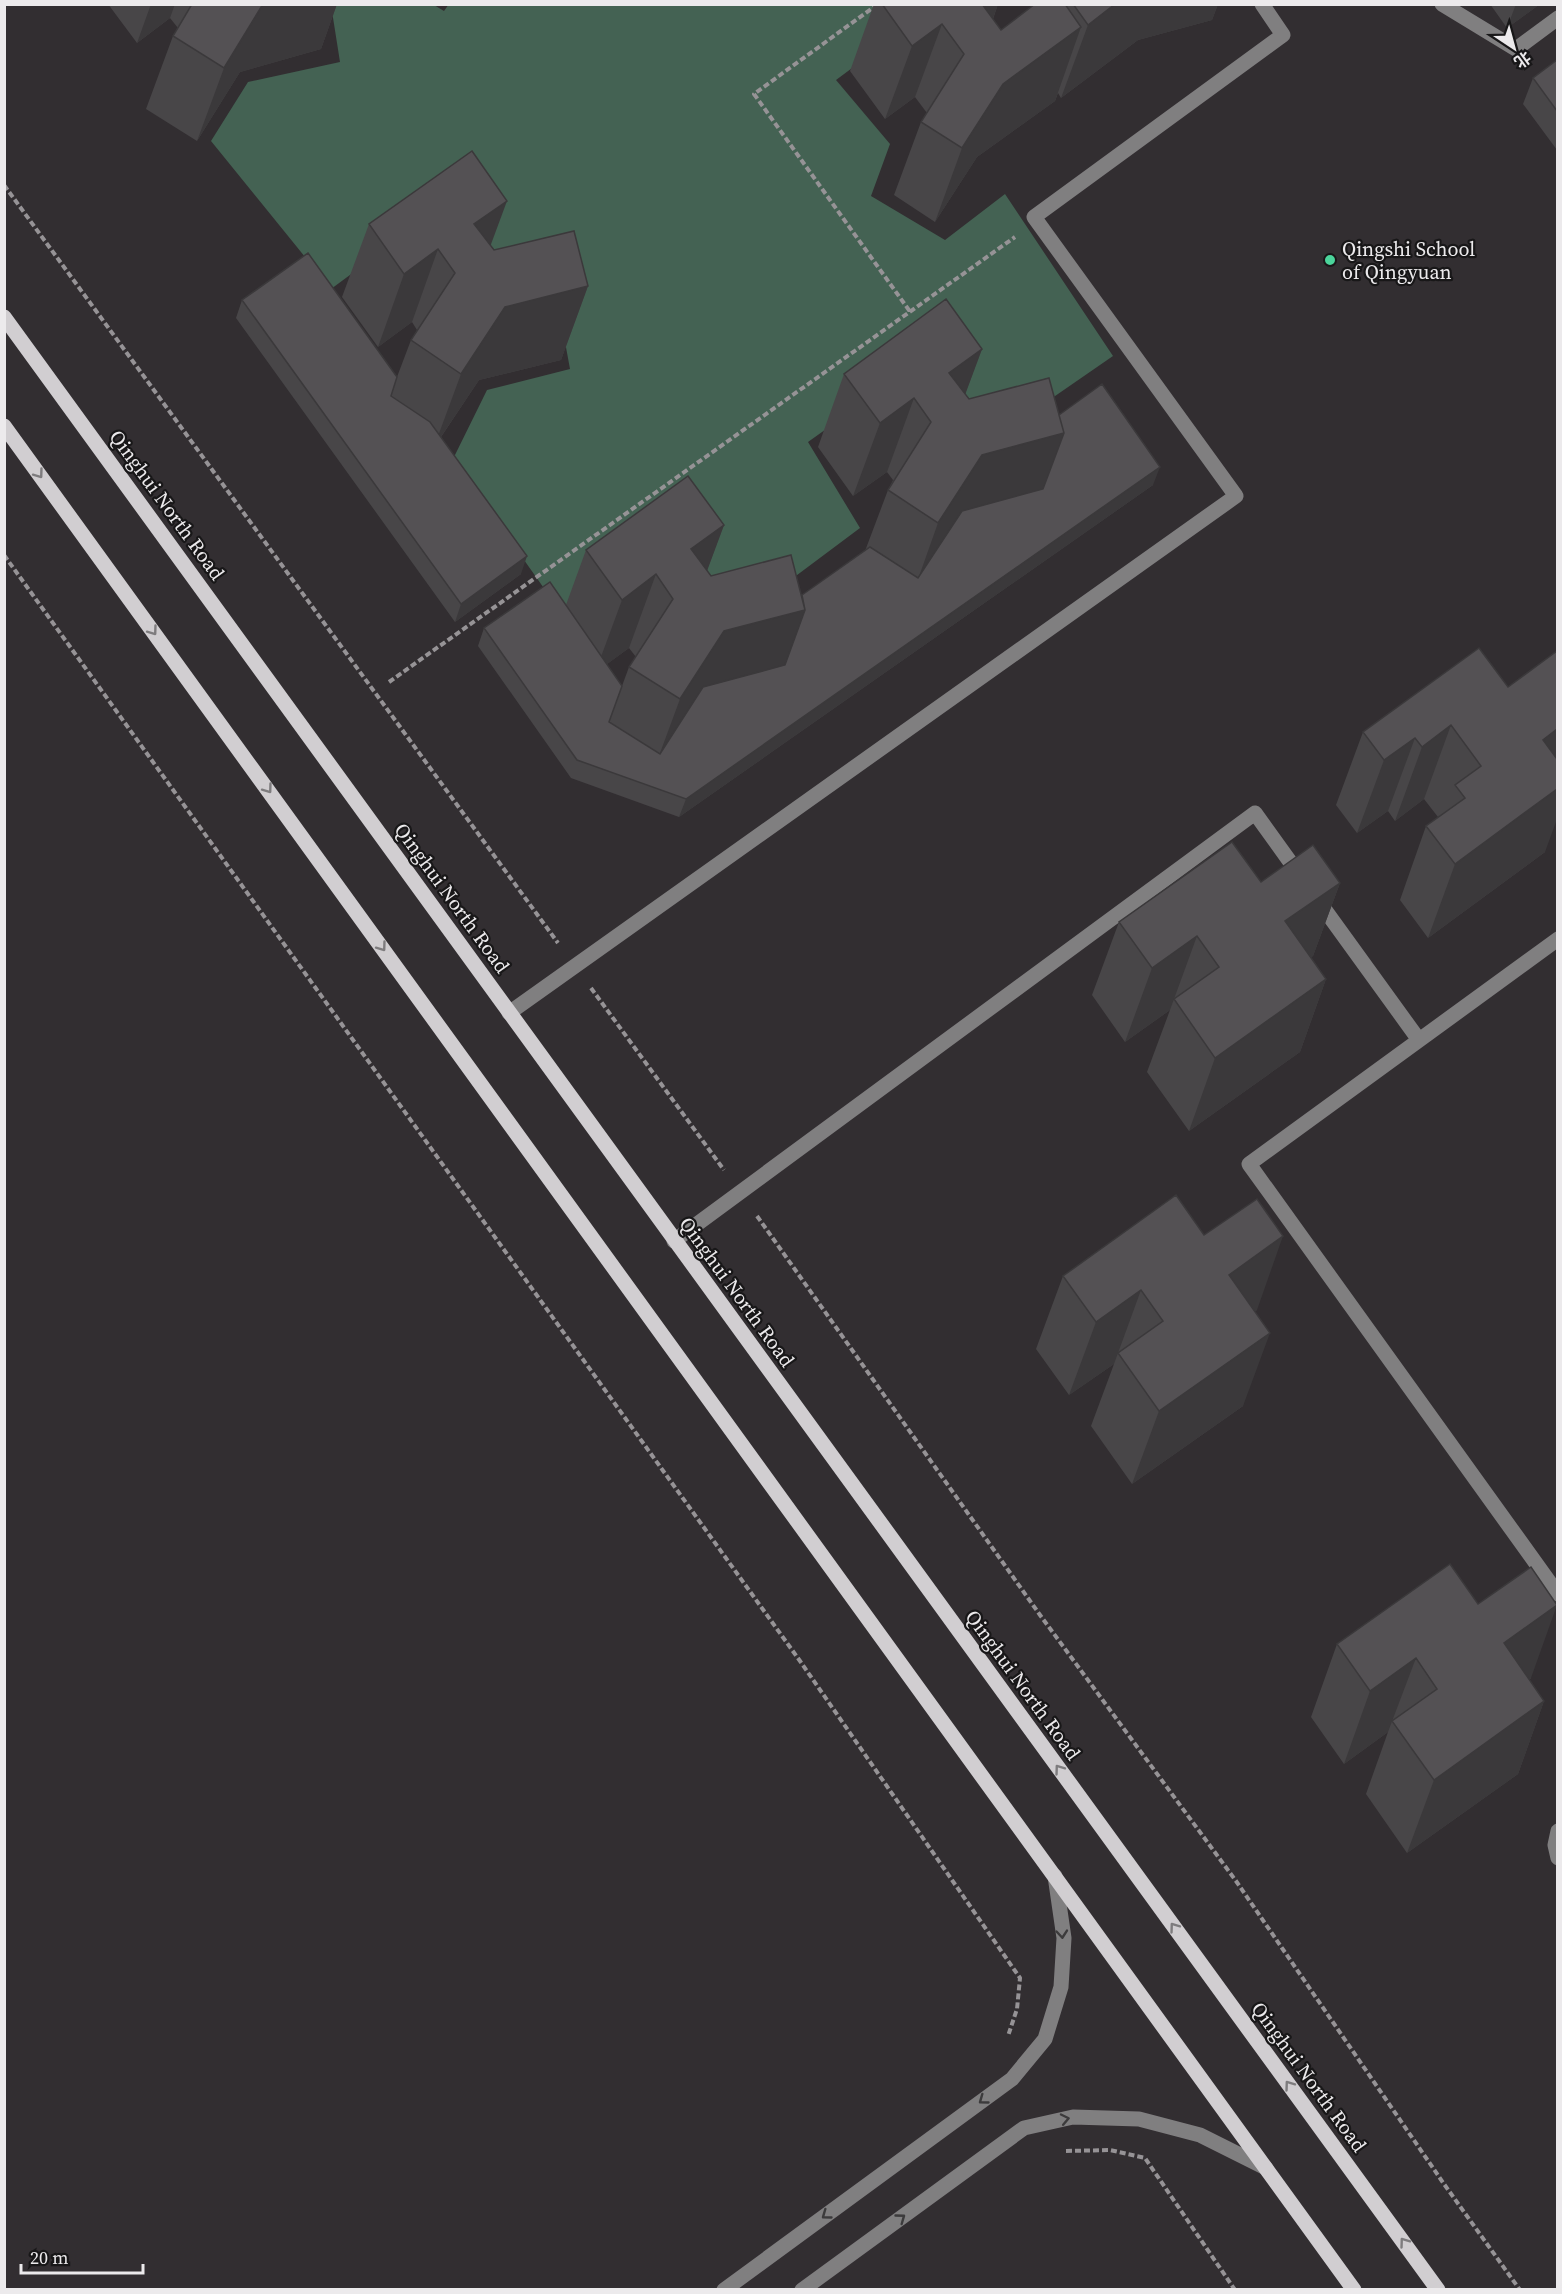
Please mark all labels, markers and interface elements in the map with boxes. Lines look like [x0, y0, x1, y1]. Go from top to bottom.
north arrow [1484, 18, 1544, 78]
text: 北 [1510, 47, 1536, 74]
place label: Qingshi School of Qingyuan [1342, 235, 1475, 286]
marker: Qingshi School of Qingyuan [1323, 253, 1337, 267]
street label: Qinghui North Road [103, 424, 231, 586]
one-way arrow [32, 467, 43, 478]
one-way arrow [146, 625, 157, 636]
one-way arrow [260, 783, 271, 794]
street label: Qinghui North Road [388, 817, 516, 979]
one-way arrow [375, 941, 386, 952]
street label: Qinghui North Road [673, 1211, 801, 1373]
street label: Qinghui North Road [959, 1604, 1087, 1766]
one-way arrow [1055, 1765, 1066, 1776]
one-way arrow [1170, 1923, 1181, 1934]
one-way arrow [1055, 1929, 1068, 1938]
street label: Qinghui North Road [1245, 1996, 1373, 2158]
one-way arrow [1285, 2080, 1296, 2091]
one-way arrow [979, 2092, 990, 2103]
one-way arrow [1060, 2113, 1070, 2126]
one-way arrow [822, 2208, 833, 2219]
one-way arrow [894, 2214, 905, 2225]
scale bar [21, 2237, 142, 2275]
one-way arrow [1400, 2238, 1411, 2249]
text: 20 m [30, 2245, 68, 2270]

